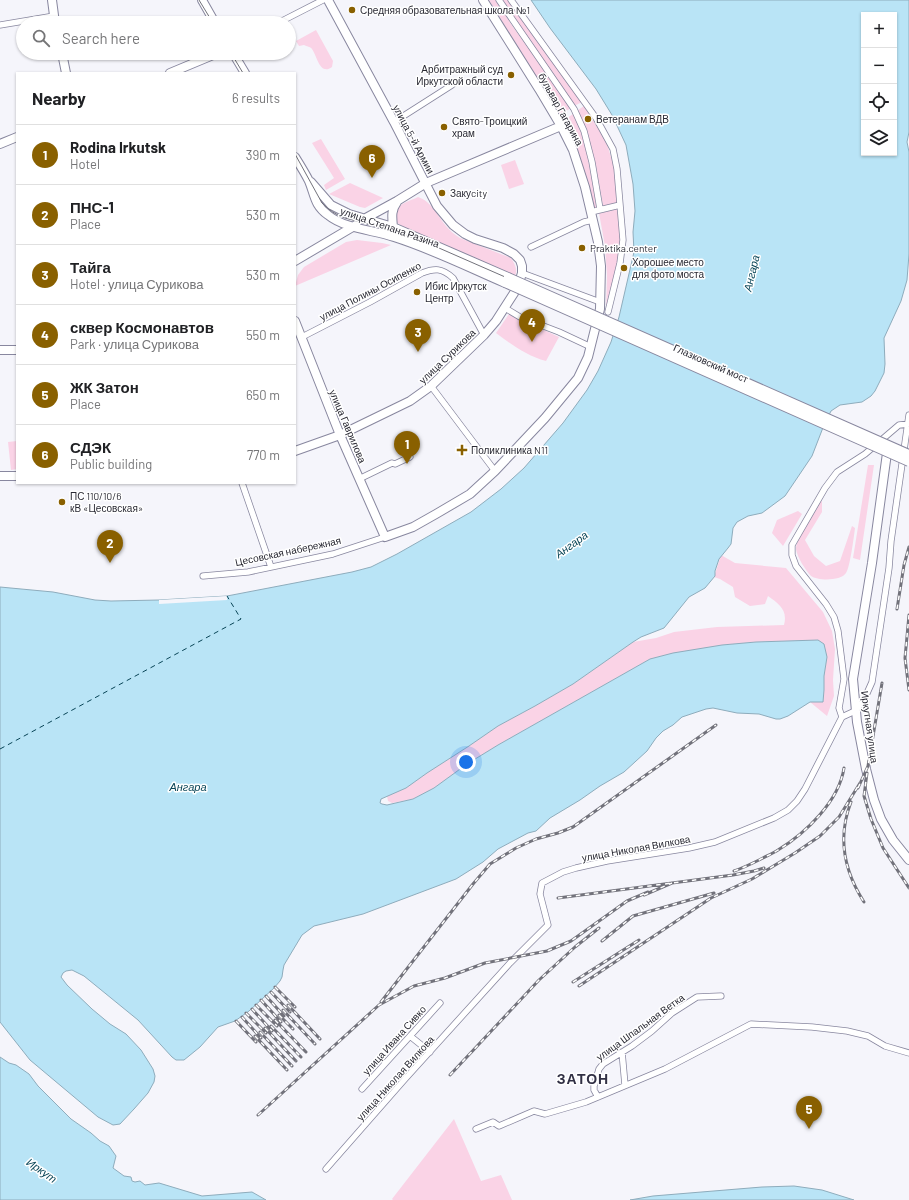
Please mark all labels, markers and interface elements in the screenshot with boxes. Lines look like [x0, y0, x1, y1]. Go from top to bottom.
place label: Средняя образовательная школа №1 [360, 4, 530, 16]
marker: Средняя образовательная школа №1 [347, 5, 357, 15]
map controls [861, 12, 897, 156]
button: + [861, 12, 897, 48]
search box [16, 16, 296, 60]
icon: search [30, 27, 52, 49]
text: Search here [62, 29, 140, 47]
button: − [861, 48, 897, 84]
place label: Арбитражный суд Иркутской области [416, 63, 503, 87]
marker: Арбитражный суд Иркутской области [506, 70, 516, 80]
street label: бульвар Гагарина [536, 71, 586, 148]
button: locate [861, 84, 897, 120]
text: Nearby [32, 88, 86, 108]
text: 6 results [232, 90, 280, 106]
street label: улица 5-й Армии [391, 102, 437, 176]
place label: Ветеранам ВДВ [596, 113, 669, 125]
marker: Ветеранам ВДВ [583, 114, 593, 124]
place label: Свято-Троицкий храм [452, 115, 527, 139]
button: layers [861, 120, 897, 156]
marker: Свято-Троицкий храм [439, 122, 449, 132]
text: Rodina Irkutsk [70, 138, 166, 156]
pin: 6 [359, 145, 385, 178]
text: 1 [43, 147, 47, 163]
text: 390 m [246, 147, 280, 163]
text: Hotel [70, 156, 100, 172]
place label: Закуcity [450, 187, 487, 199]
marker: Закуcity [437, 188, 447, 198]
text: ПНС-1 [70, 198, 114, 216]
street label: улица Степана Разина [339, 204, 441, 250]
text: 2 [41, 207, 49, 223]
text: 530 m [246, 207, 280, 223]
text: Place [70, 216, 101, 232]
place label: Praktika.center [590, 242, 657, 254]
marker: Praktika.center [577, 243, 587, 253]
water label: Ангара [740, 253, 762, 293]
place label: Хорошее место для фото моста [632, 256, 705, 280]
text: Тайга [70, 258, 111, 276]
street label: улица Полины Осипенко [317, 259, 423, 323]
marker: Хорошее место для фото моста [619, 263, 629, 273]
text: 3 [41, 267, 49, 283]
text: 530 m [246, 267, 280, 283]
text: Hotel · улица Сурикова [70, 276, 204, 292]
place label: Ибис Иркутск Центр [425, 280, 487, 304]
marker: Ибис Иркутск Центр [412, 287, 422, 297]
pin: 4 [519, 309, 545, 342]
text: сквер Космонавтов [70, 318, 214, 336]
pin: 3 [405, 319, 431, 352]
street label: улица Сурикова [416, 326, 478, 386]
text: 4 [41, 327, 49, 343]
text: 550 m [246, 327, 280, 343]
text: Park · улица Сурикова [70, 336, 199, 352]
street label: Глазковский мост [672, 341, 751, 385]
text: ЖК Затон [70, 378, 139, 396]
text: 5 [41, 387, 49, 403]
text: 650 m [246, 387, 280, 403]
street label: улица Гаврилова [327, 387, 369, 465]
text: Place [70, 396, 101, 412]
pin: 1 [394, 431, 420, 464]
text: СДЭК [70, 438, 111, 456]
marker: Поликлиника N11 [456, 444, 468, 456]
place label: Поликлиника N11 [471, 444, 548, 456]
text: 6 [42, 447, 48, 463]
text: 770 m [247, 447, 280, 463]
text: Public building [70, 456, 152, 472]
place label: ПС 110/10/6 кВ «Цесовская» [70, 490, 143, 514]
marker: ПС 110/10/6 кВ «Цесовская» [57, 497, 67, 507]
water label: Ангара [551, 528, 590, 561]
pin: 2 [97, 530, 123, 563]
street label: Цесовская набережная [234, 534, 342, 568]
street label: Иркутная улица [859, 690, 881, 764]
your location [456, 752, 476, 772]
water label: Ангара [168, 780, 207, 793]
street label: улица Николая Вилкова [581, 832, 692, 863]
street label: улица Шпальная Ветка [594, 991, 687, 1063]
street label: улица Ивана Сивко [360, 1003, 428, 1077]
street label: улица Николая Вилкова [354, 1033, 436, 1123]
district label: ЗАТОН [557, 1070, 609, 1087]
pin: 5 [796, 1096, 822, 1129]
water label: Иркут [24, 1155, 60, 1185]

